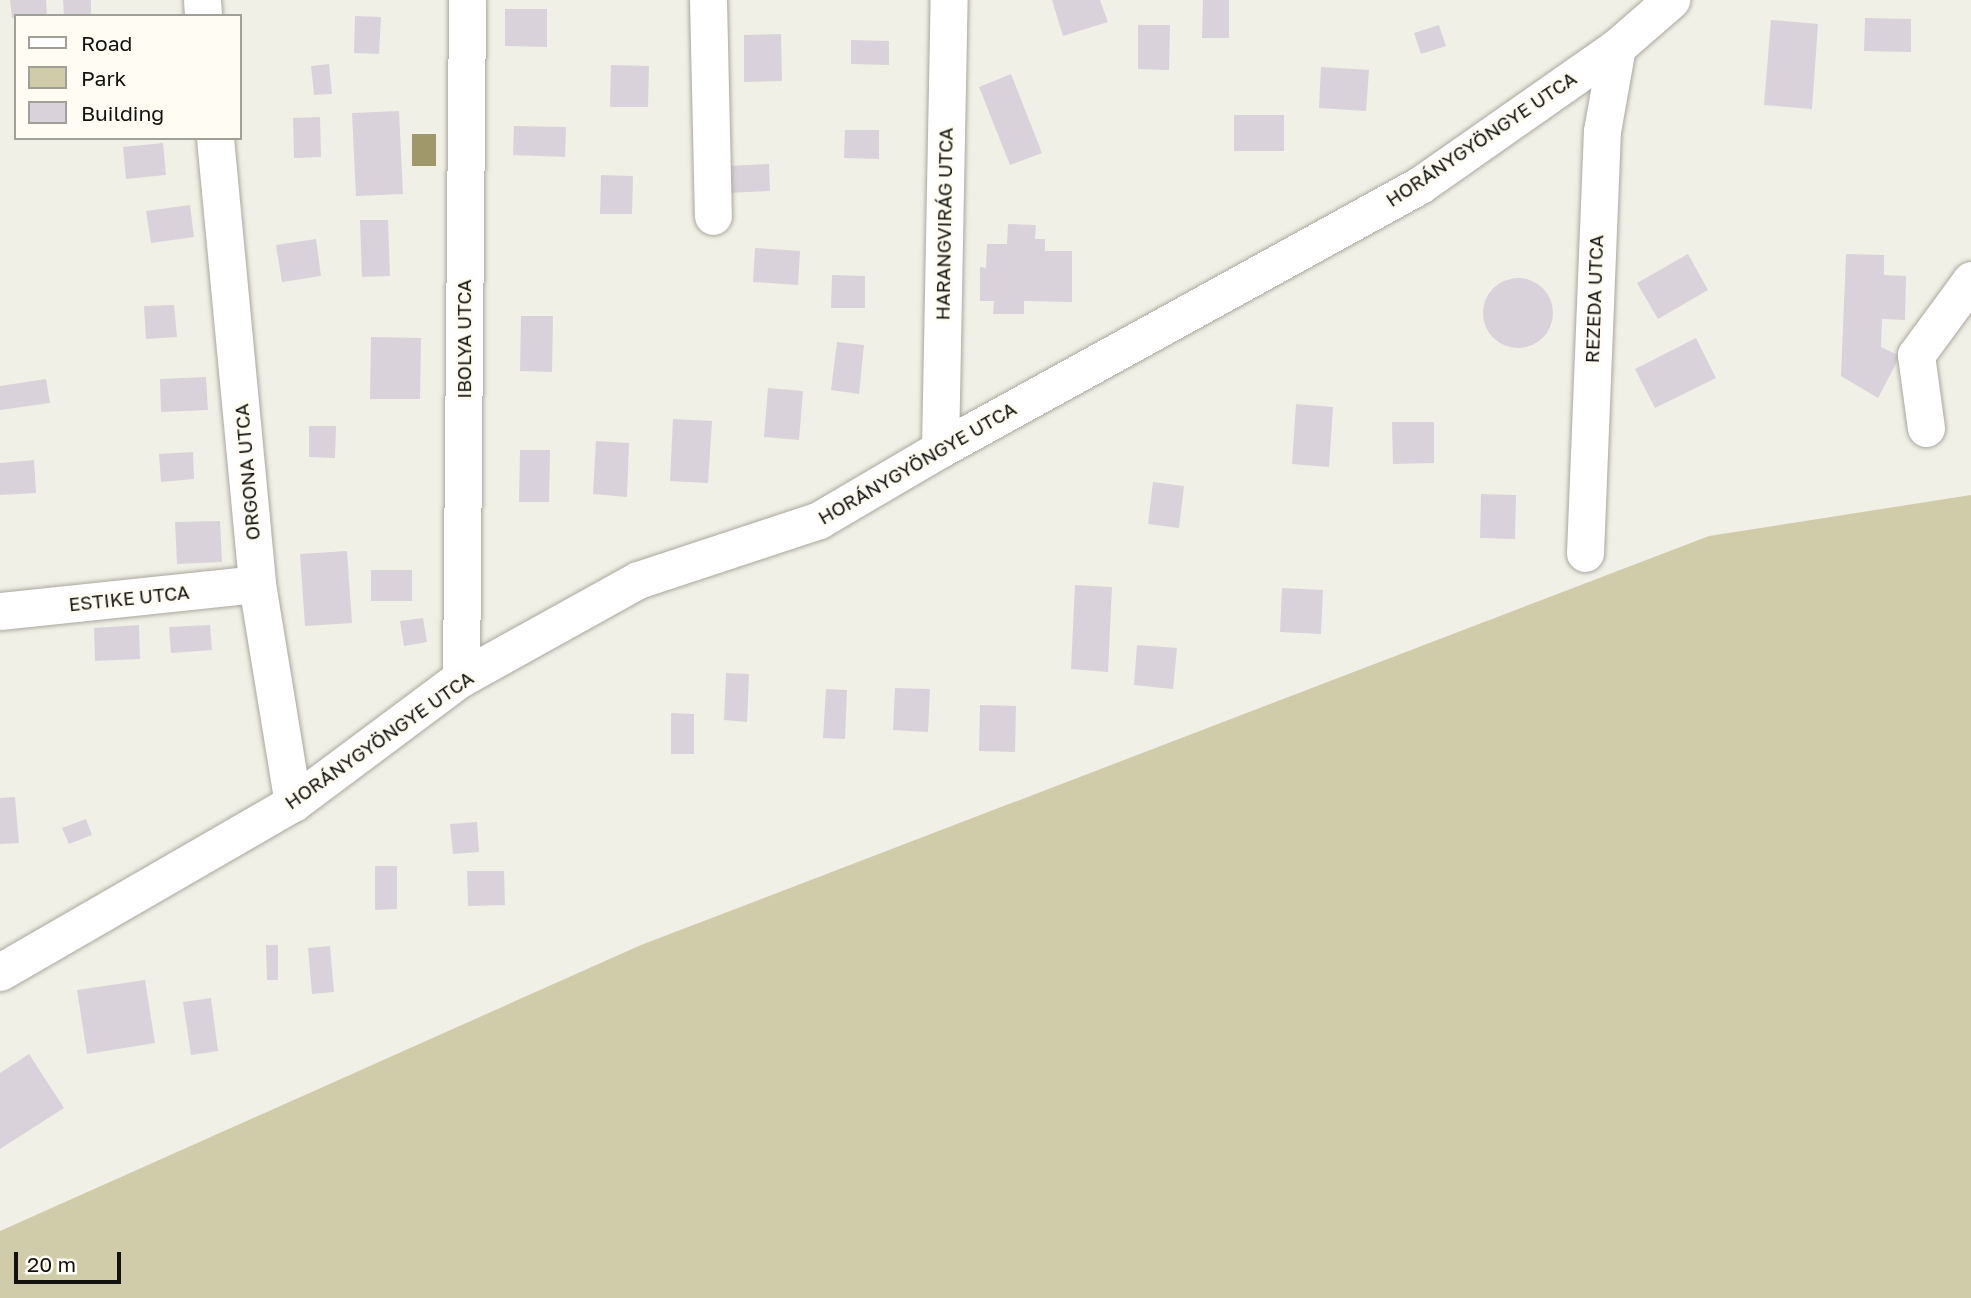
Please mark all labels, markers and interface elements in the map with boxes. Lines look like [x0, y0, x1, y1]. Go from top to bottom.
legend [14, 14, 242, 140]
text: Road [81, 30, 132, 56]
text: Park [81, 65, 126, 91]
street label: HORÁNYGYÖNGYE UTCA [1381, 67, 1581, 211]
text: Building [81, 100, 164, 126]
street label: HARANGVIRÁG UTCA [931, 127, 957, 321]
street label: REZEDA UTCA [1580, 234, 1608, 364]
street label: IBOLYA UTCA [453, 279, 475, 399]
street label: HORÁNYGYÖNGYE UTCA [814, 397, 1020, 529]
street label: ORGONA UTCA [230, 403, 264, 541]
street label: ESTIKE UTCA [67, 580, 191, 616]
street label: HORÁNYGYÖNGYE UTCA [280, 666, 478, 814]
scale bar [18, 1238, 124, 1282]
text: 20 m [27, 1251, 76, 1277]

